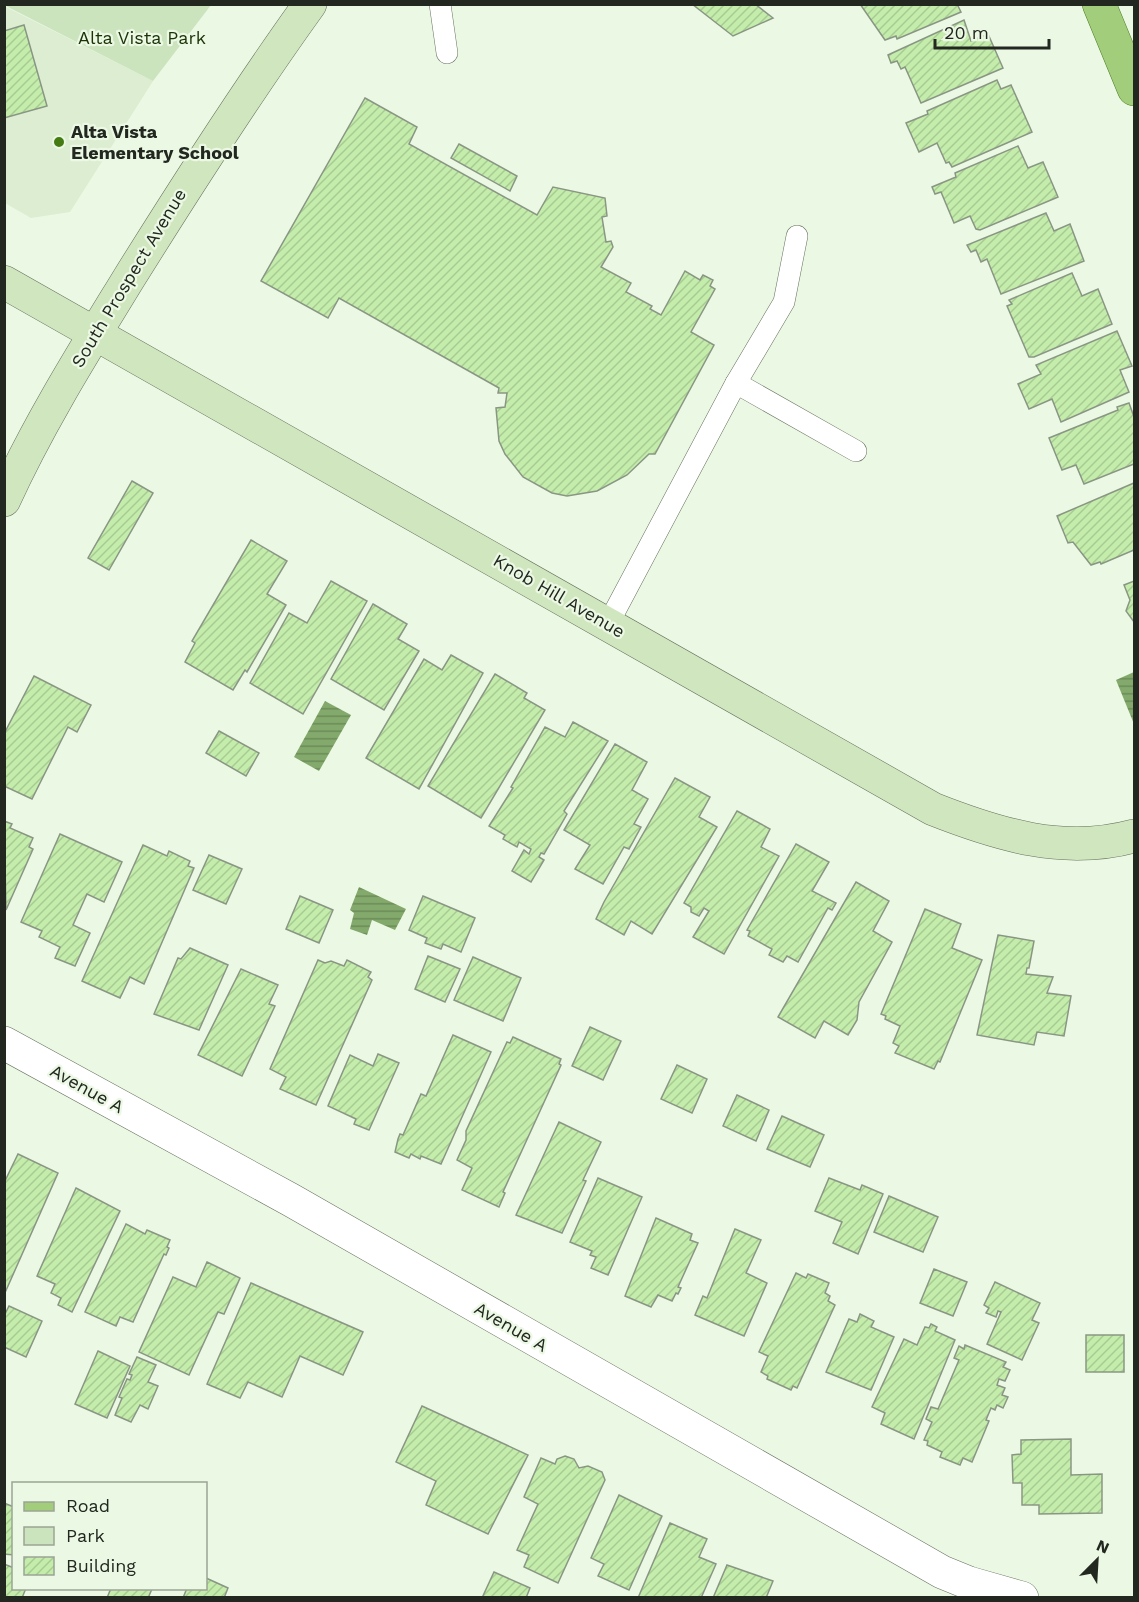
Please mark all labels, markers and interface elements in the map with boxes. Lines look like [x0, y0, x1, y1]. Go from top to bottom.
scale bar [935, 12, 1049, 50]
text: 20 m [944, 22, 989, 43]
park label: Alta Vista Park [78, 27, 206, 48]
place label: Alta Vista Elementary School [71, 121, 239, 163]
marker: Alta Vista Elementary School [52, 135, 66, 149]
street label: South Prospect Avenue [67, 184, 190, 371]
street label: Knob Hill Avenue [490, 549, 629, 642]
street label: Avenue A [47, 1060, 128, 1117]
street label: Avenue A [471, 1297, 552, 1356]
legend [12, 1482, 207, 1590]
text: Road [66, 1495, 110, 1516]
text: Park [66, 1525, 105, 1546]
north arrow [1067, 1530, 1127, 1590]
text: N [1094, 1536, 1112, 1558]
text: Building [66, 1555, 136, 1576]

